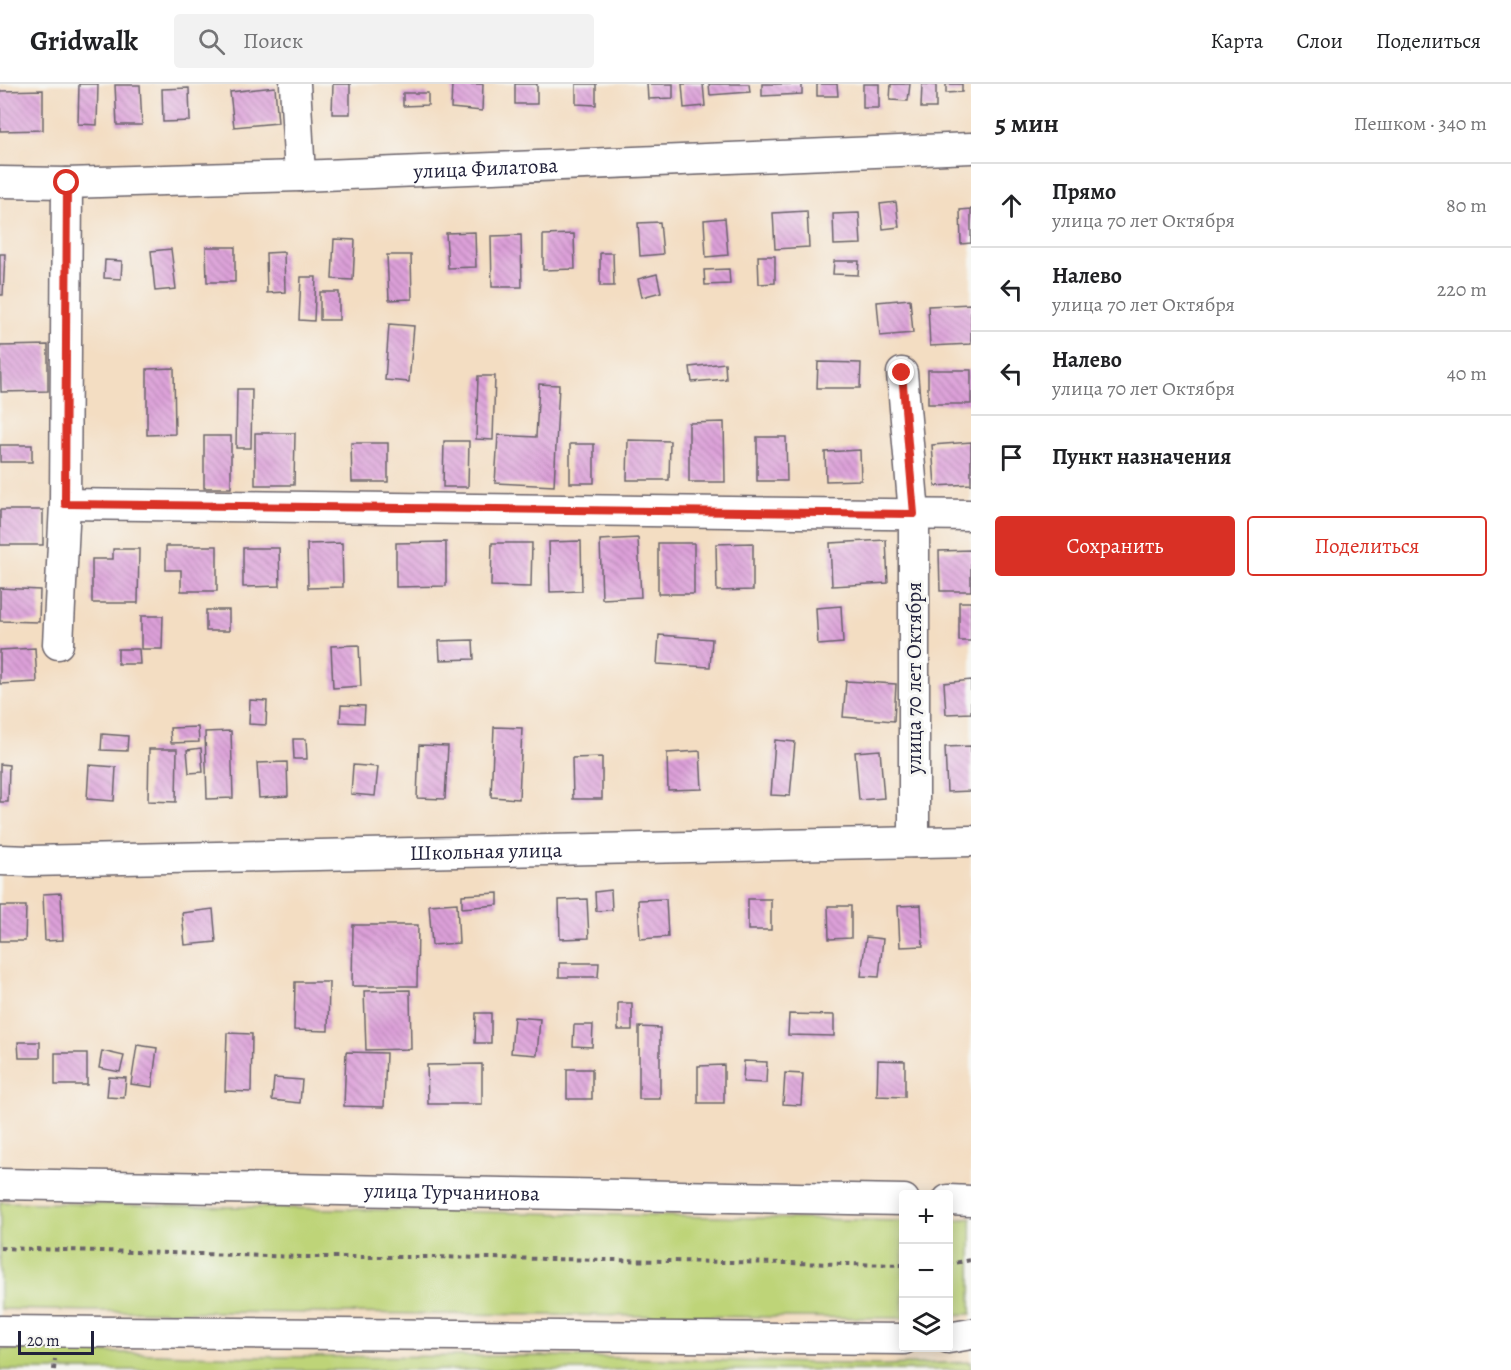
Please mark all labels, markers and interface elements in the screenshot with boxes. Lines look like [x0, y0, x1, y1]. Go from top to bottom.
search box [174, 14, 594, 68]
text: Gridwalk [30, 22, 138, 60]
icon: search [195, 25, 228, 58]
text: Поиск [243, 26, 303, 56]
text: Карта [1210, 27, 1263, 55]
text: Слои [1296, 27, 1343, 55]
text: Поделиться [1376, 27, 1481, 55]
text: 5 мин [995, 106, 1059, 141]
text: Пешком · 340 m [1354, 110, 1487, 137]
street label: улица Филатова [412, 151, 559, 185]
route start [53, 169, 79, 195]
text: Прямо [1052, 177, 1116, 207]
icon: ahead [995, 189, 1028, 222]
text: 80 m [1446, 192, 1487, 219]
text: улица 70 лет Октября [1052, 207, 1235, 234]
text: Налево [1052, 261, 1122, 291]
icon: left [995, 273, 1028, 306]
text: 220 m [1437, 276, 1487, 303]
text: улица 70 лет Октября [1052, 291, 1235, 318]
text: Налево [1052, 345, 1122, 375]
icon: left [995, 357, 1028, 390]
route end [888, 359, 914, 385]
text: 40 m [1447, 360, 1487, 387]
text: улица 70 лет Октября [1052, 375, 1235, 402]
icon: arrive [995, 441, 1028, 474]
text: Пункт назначения [1052, 442, 1231, 472]
button: Сохранить [995, 516, 1235, 576]
button: Поделиться [1247, 516, 1487, 576]
street label: улица 70 лет Октября [900, 582, 928, 775]
street label: Школьная улица [409, 836, 563, 867]
street label: улица Турчанинова [363, 1176, 540, 1208]
map controls [899, 1190, 953, 1352]
button: + [899, 1190, 953, 1244]
button: − [899, 1244, 953, 1298]
button: layers [899, 1298, 953, 1352]
scale bar [18, 1328, 94, 1356]
text: 20 m [27, 1330, 60, 1352]

